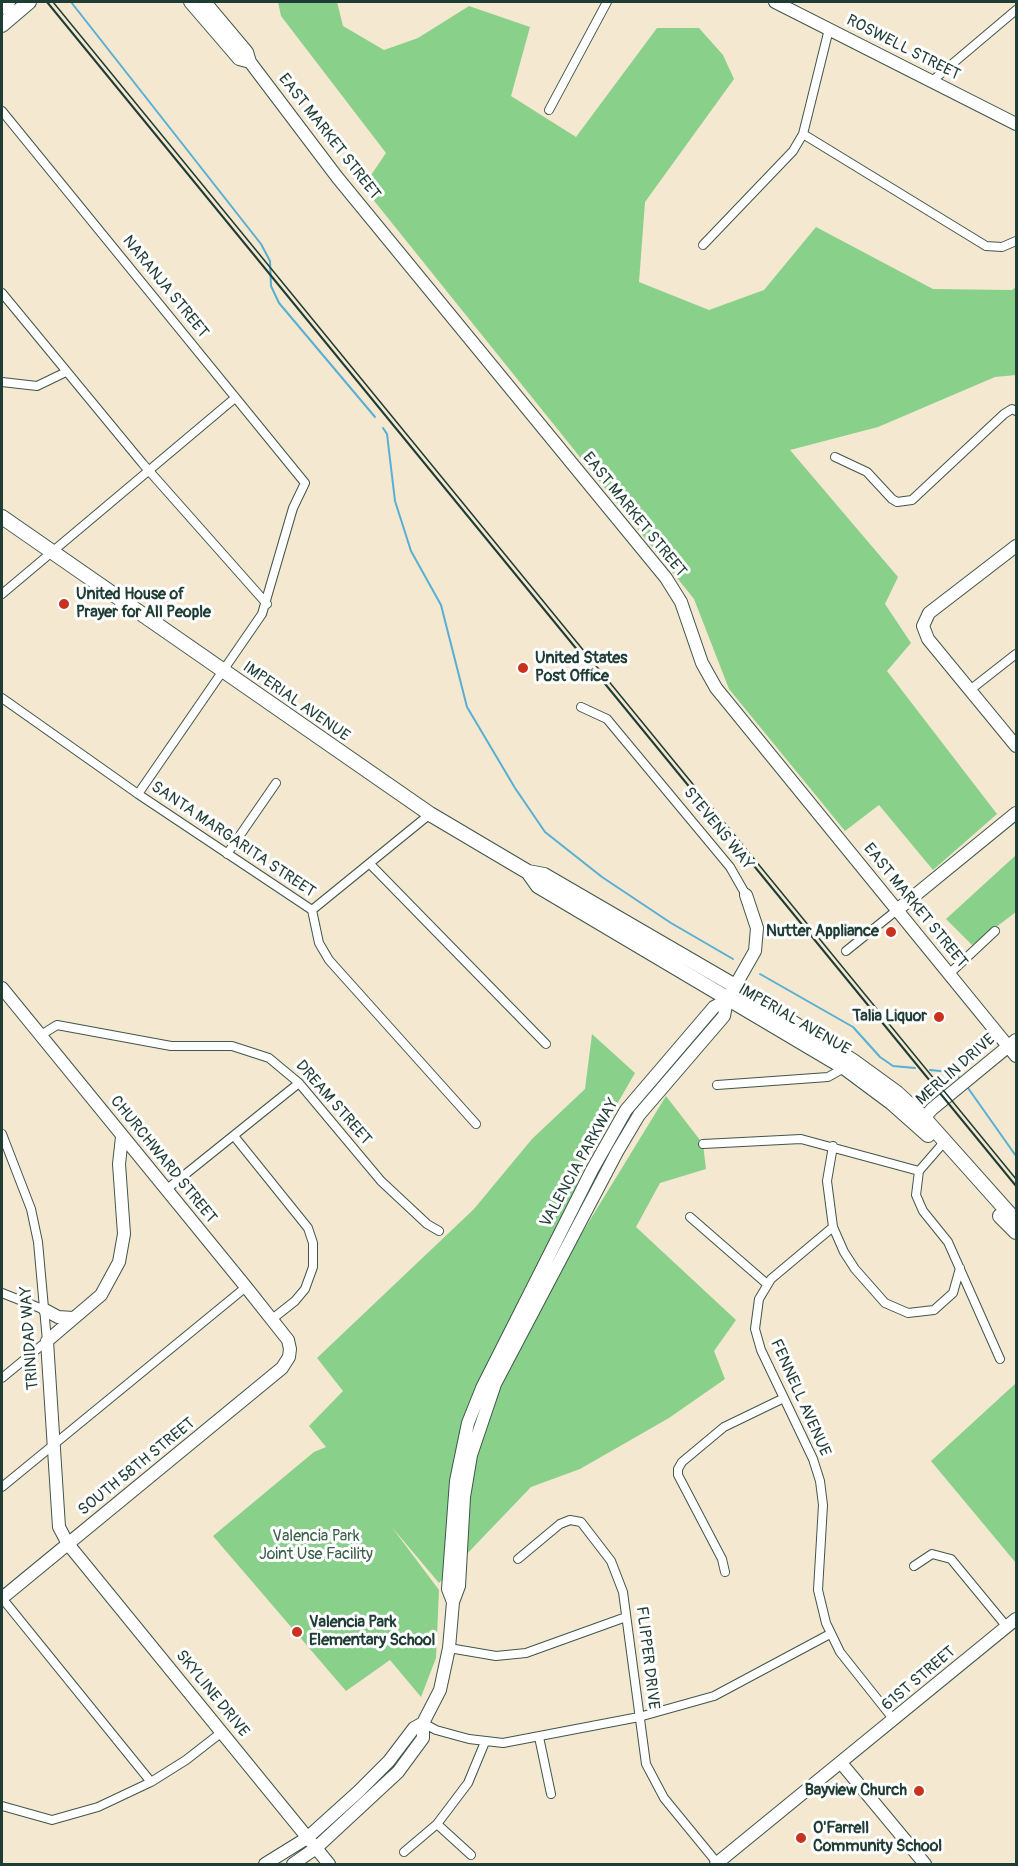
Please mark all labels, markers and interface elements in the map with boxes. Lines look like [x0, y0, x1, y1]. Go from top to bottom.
street label: ROSWELL STREET [843, 11, 963, 85]
street label: EAST MARKET STREET [274, 70, 384, 204]
street label: NARANJA STREET [118, 232, 212, 342]
street label: EAST MARKET STREET [578, 449, 690, 581]
place label: United House of Prayer for All People [76, 585, 211, 623]
marker: United House of Prayer for All People [57, 597, 71, 611]
place label: United States Post Office [535, 649, 627, 687]
street label: IMPERIAL AVENUE [239, 658, 353, 746]
marker: United States Post Office [516, 661, 530, 675]
street label: SANTA MARGARITA STREET [147, 778, 319, 902]
street label: STEVENS WAY [679, 784, 757, 874]
street label: EAST MARKET STREET [859, 840, 971, 972]
place label: Nutter Appliance [766, 922, 879, 942]
marker: Nutter Appliance [884, 925, 898, 939]
street label: IMPERIAL AVENUE [735, 980, 853, 1060]
place label: Talia Liquor [852, 1007, 927, 1027]
marker: Talia Liquor [932, 1010, 946, 1024]
street label: MERLIN DRIVE [912, 1030, 1000, 1110]
street label: DREAM STREET [291, 1057, 375, 1149]
street label: CHURCHWARD STREET [106, 1092, 220, 1228]
street label: VALENCIA PARKWAY [537, 1095, 623, 1231]
street label: TRINIDAD WAY [17, 1285, 43, 1391]
street label: FENNELL AVENUE [766, 1337, 834, 1459]
street label: SOUTH 58TH STREET [75, 1414, 199, 1520]
park label: Valencia Park Joint Use Facility [259, 1527, 373, 1565]
street label: FLIPPER DRIVE [631, 1605, 663, 1711]
place label: Valencia Park Elementary School [309, 1613, 435, 1651]
marker: Valencia Park Elementary School [290, 1625, 304, 1639]
street label: 61ST STREET [878, 1643, 960, 1715]
street label: SKYLINE DRIVE [171, 1647, 253, 1741]
place label: Bayview Church [805, 1781, 907, 1801]
marker: Bayview Church [912, 1784, 926, 1798]
place label: O'Farrell Community School [813, 1819, 942, 1857]
marker: O'Farrell Community School [794, 1831, 808, 1845]

